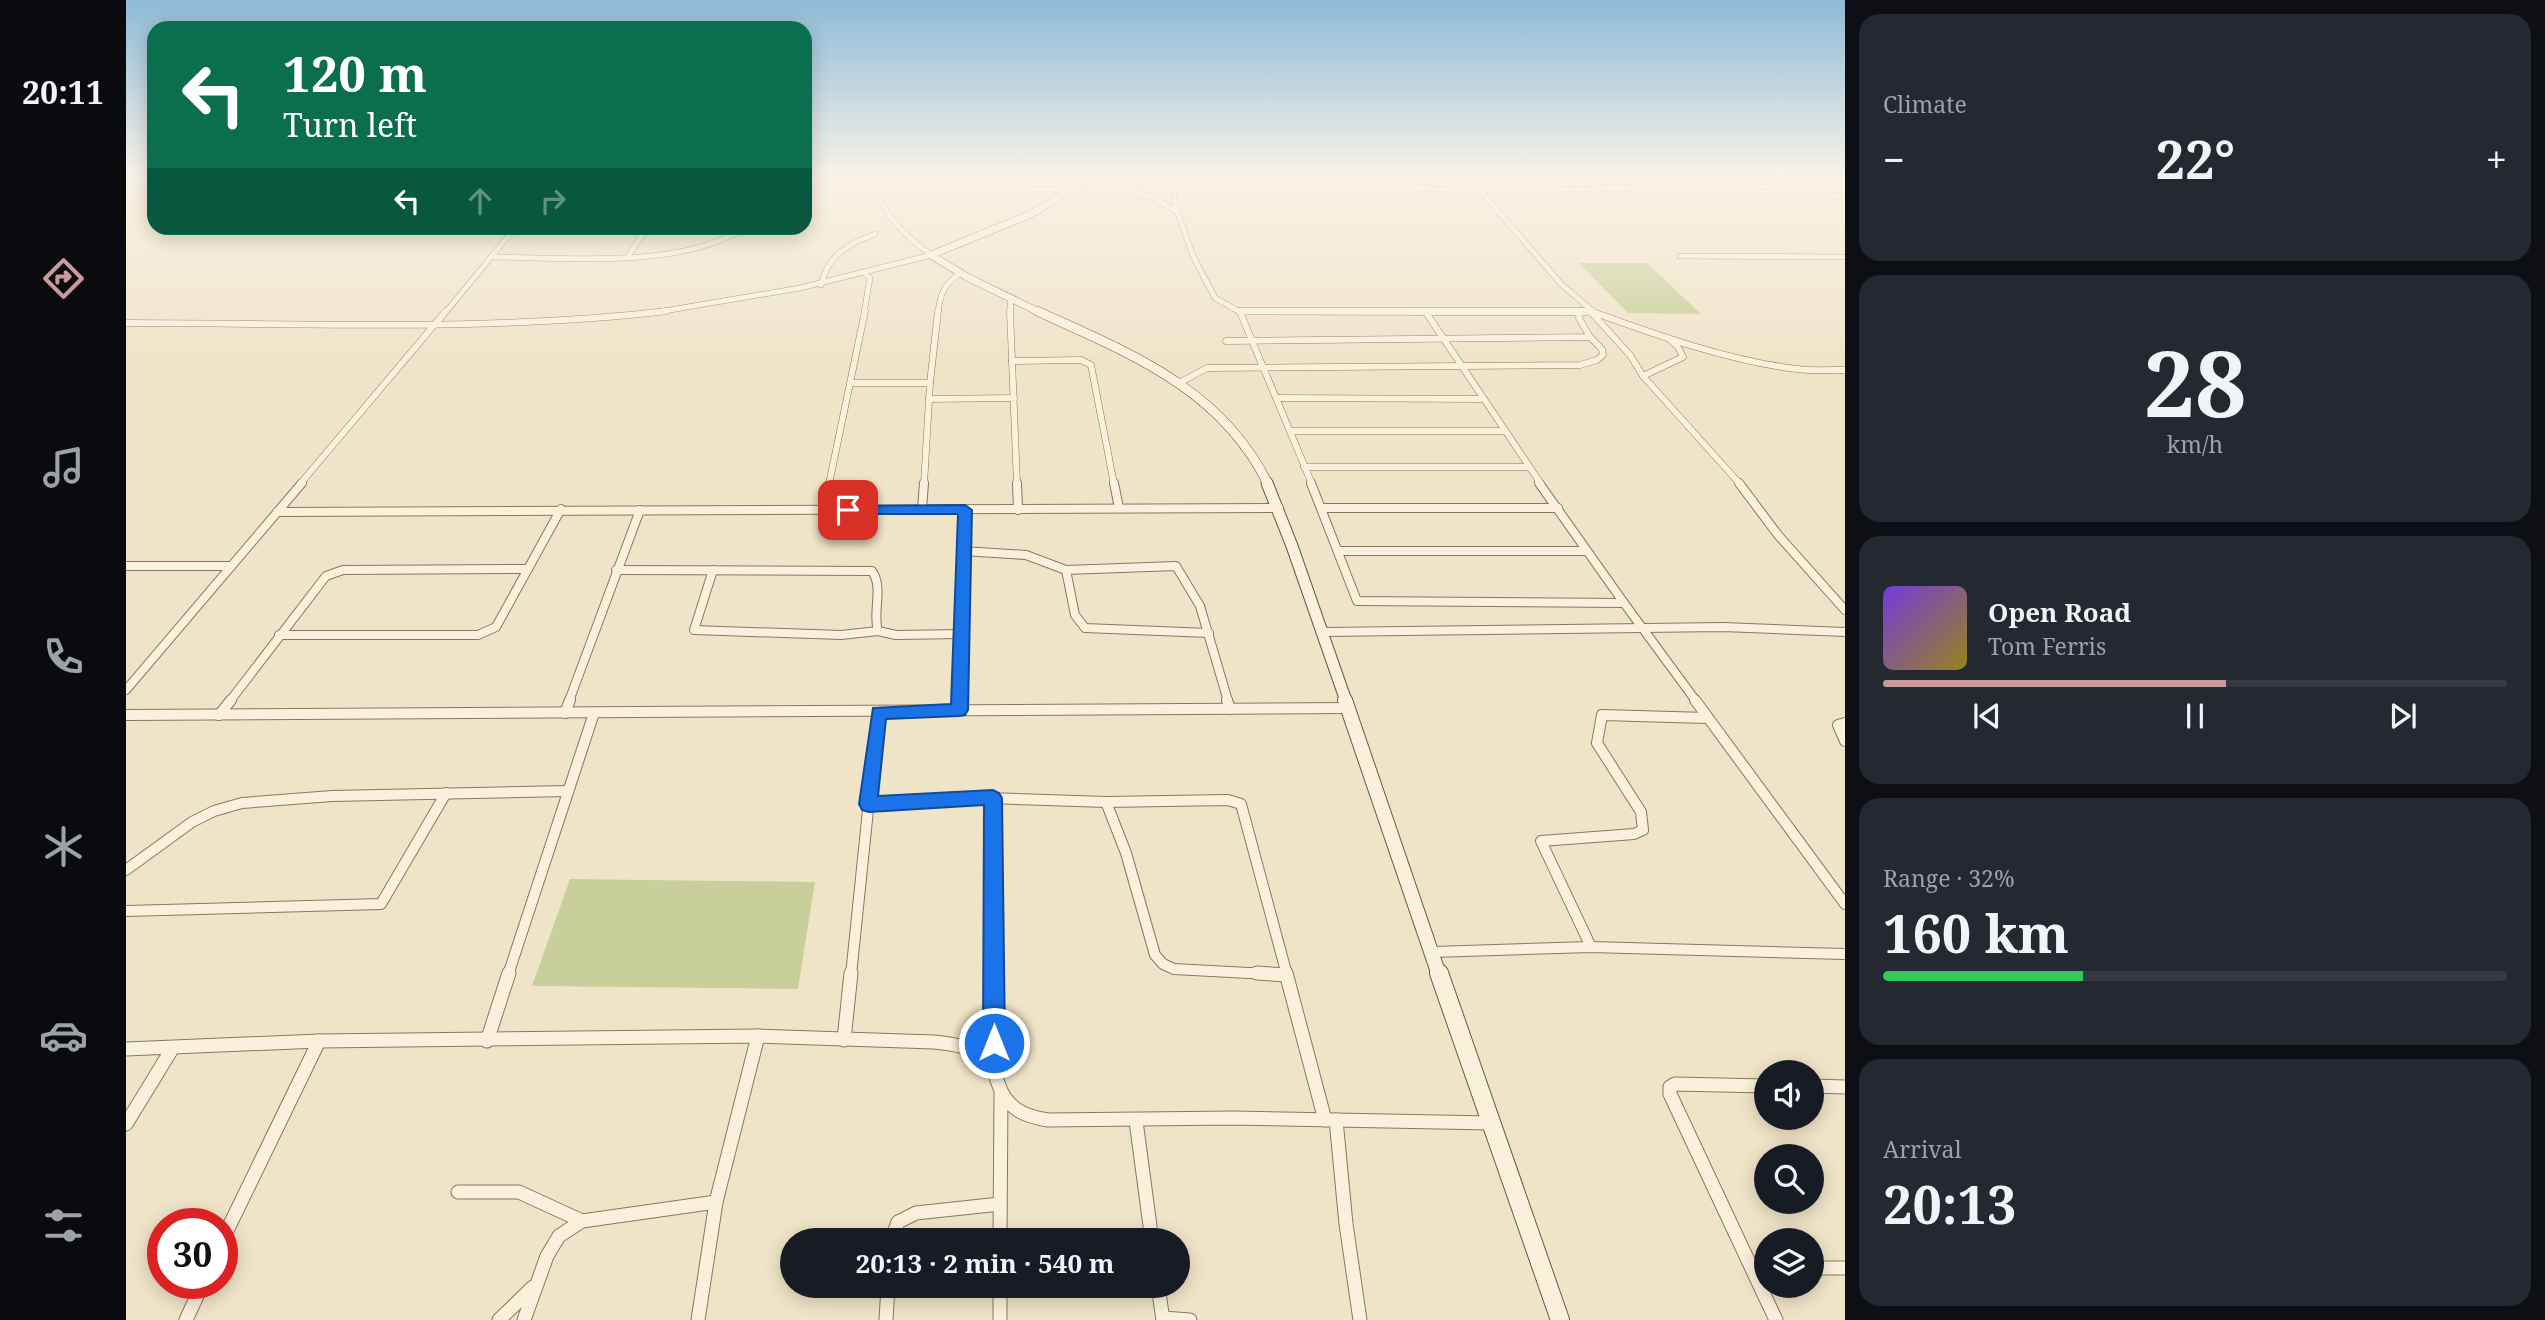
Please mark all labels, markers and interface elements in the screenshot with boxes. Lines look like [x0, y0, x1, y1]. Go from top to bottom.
text: 120 m [283, 40, 427, 106]
icon: left [168, 49, 259, 140]
text: 20:11 [22, 70, 104, 113]
text: Climate [1883, 88, 1967, 120]
text: Turn left [283, 103, 417, 146]
text: 22° [2156, 123, 2235, 194]
text: − [1883, 133, 1905, 185]
text: + [2486, 133, 2507, 185]
icon: left [388, 182, 426, 220]
icon: ahead [461, 182, 499, 220]
icon: right [534, 182, 572, 220]
icon: directions [39, 254, 88, 303]
text: 28 [2144, 320, 2246, 444]
text: km/h [2167, 428, 2223, 460]
icon: music [39, 443, 88, 492]
pin [818, 480, 878, 540]
icon: arrive [829, 491, 867, 529]
text: Open Road [1988, 594, 2131, 630]
text: Tom Ferris [1988, 630, 2106, 662]
icon: phone [39, 632, 88, 681]
icon: previous [1968, 697, 2006, 735]
icon: pause [2176, 697, 2214, 735]
icon: next [2384, 697, 2422, 735]
icon: climate [39, 822, 88, 871]
text: Range · 32% [1883, 862, 2015, 894]
text: 160 km [1883, 897, 2069, 968]
position arrow [957, 1006, 1031, 1080]
icon: car [39, 1011, 88, 1060]
map controls [1754, 1060, 1824, 1298]
button: sound [1754, 1060, 1824, 1130]
text: Arrival [1883, 1133, 1962, 1165]
button: search [1754, 1144, 1824, 1214]
text: 20:13 [1883, 1168, 2016, 1239]
icon: filters [39, 1201, 88, 1250]
speed limit sign: 30 [147, 1208, 238, 1299]
button: layers [1754, 1228, 1824, 1298]
text: 20:13 · 2 min · 540 m [855, 1245, 1115, 1281]

